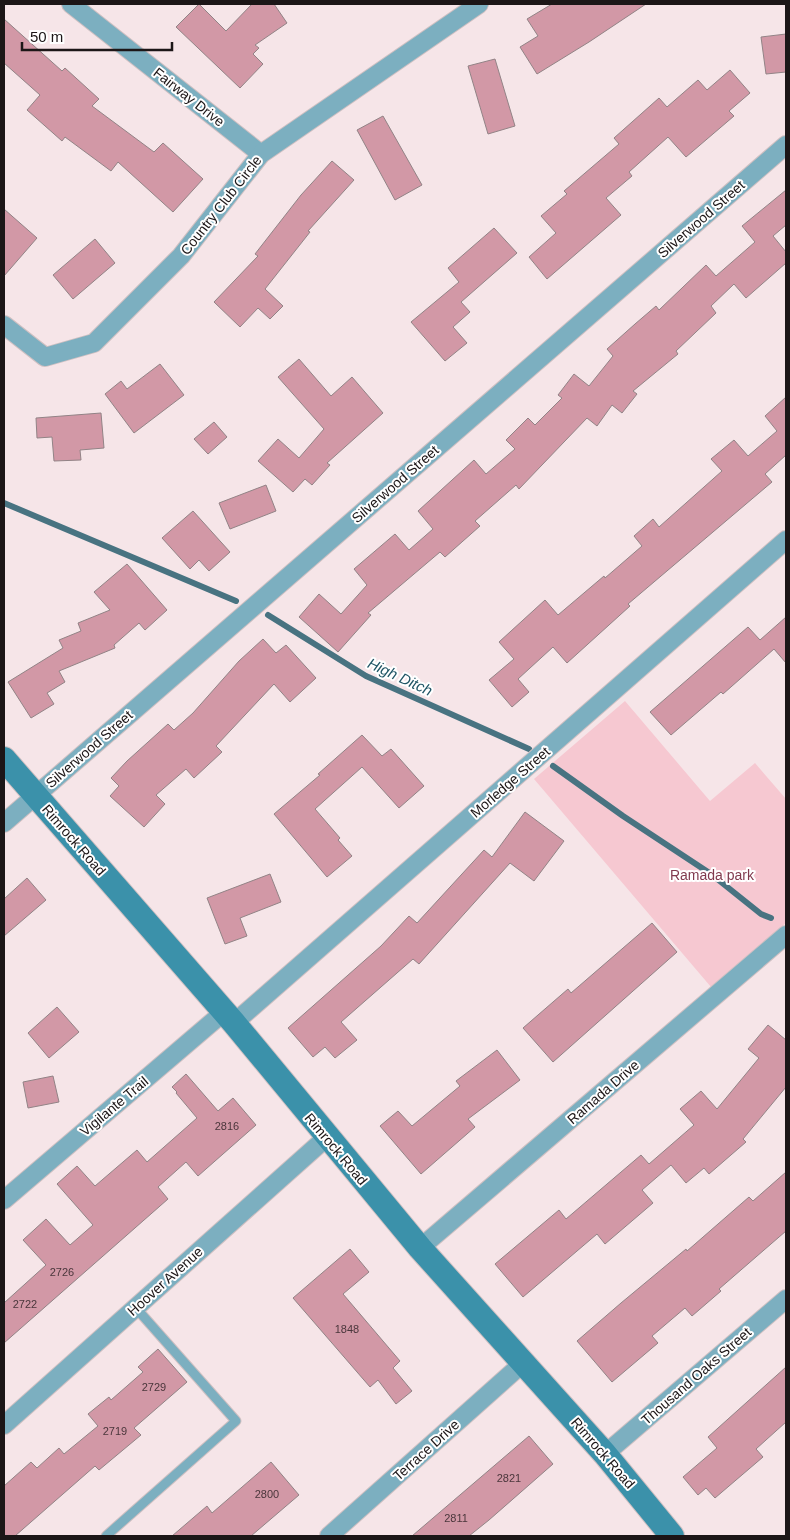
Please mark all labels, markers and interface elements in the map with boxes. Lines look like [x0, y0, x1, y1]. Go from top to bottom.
scale bar [22, 20, 172, 52]
text: 50 m [30, 28, 63, 45]
street label: Fairway Drive [150, 64, 228, 130]
street label: Country Club Circle [177, 152, 265, 258]
street label: Silverwood Street [654, 177, 748, 261]
street label: Silverwood Street [348, 442, 442, 526]
water label: High Ditch [365, 654, 435, 699]
street label: Silverwood Street [42, 707, 136, 791]
street label: Morledge Street [467, 743, 553, 821]
street label: Rimrock Road [39, 801, 109, 879]
park label: Ramada park [670, 867, 755, 883]
street label: Ramada Drive [564, 1056, 642, 1127]
street label: Vigilante Trail [77, 1073, 151, 1139]
street label: Rimrock Road [301, 1110, 371, 1188]
house number: 2816 [215, 1120, 239, 1132]
street label: Hoover Avenue [124, 1243, 206, 1319]
house number: 2726 [50, 1266, 74, 1278]
house number: 2722 [13, 1298, 37, 1310]
house number: 1848 [335, 1323, 359, 1335]
street label: Thousand Oaks Street [638, 1324, 754, 1428]
house number: 2729 [142, 1381, 166, 1393]
street label: Rimrock Road [568, 1414, 638, 1492]
street label: Terrace Drive [390, 1416, 462, 1484]
house number: 2719 [103, 1425, 127, 1437]
house number: 2821 [497, 1472, 521, 1484]
house number: 2800 [255, 1488, 279, 1500]
house number: 2811 [444, 1512, 468, 1524]

